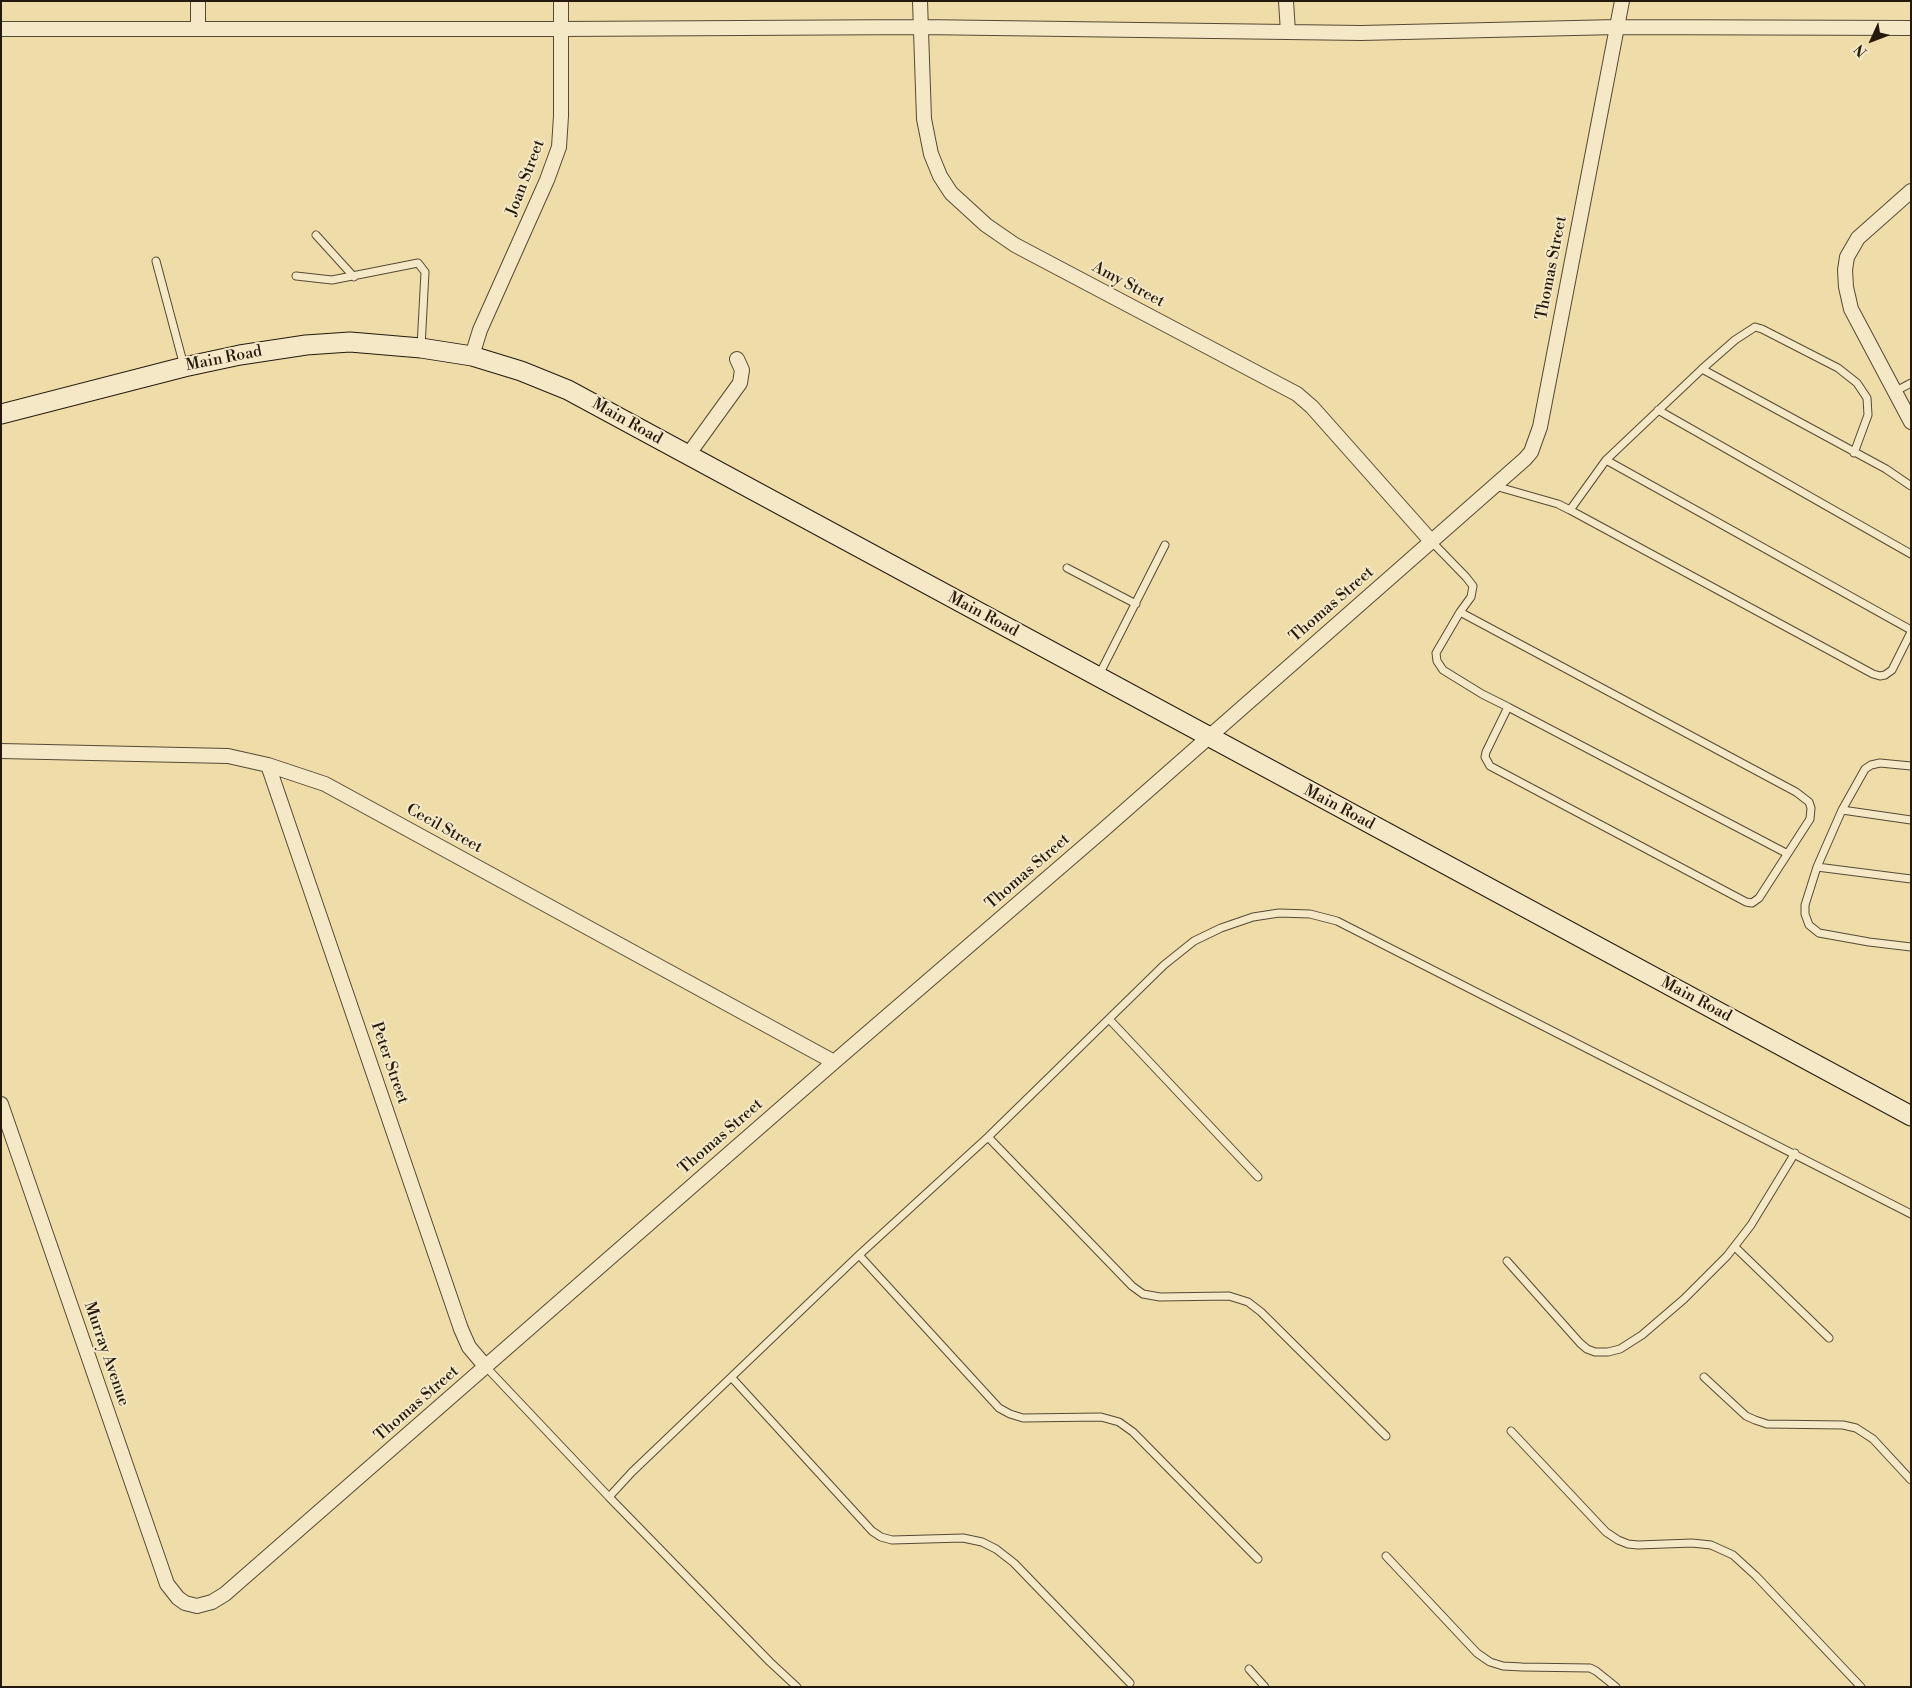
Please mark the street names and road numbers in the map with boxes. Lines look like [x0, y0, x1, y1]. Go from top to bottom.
street label: Joan Street [503, 137, 549, 219]
street label: Thomas Street [1533, 214, 1571, 322]
street label: Amy Street [1088, 258, 1168, 312]
street label: Main Road [184, 342, 264, 376]
street label: Main Road [588, 395, 666, 449]
street label: Thomas Street [1286, 563, 1378, 647]
street label: Main Road [944, 588, 1022, 642]
street label: Main Road [1300, 781, 1378, 835]
street label: Cecil Street [403, 800, 485, 858]
street label: Thomas Street [982, 830, 1074, 914]
street label: Main Road [1657, 973, 1735, 1027]
street label: Peter Street [366, 1020, 412, 1106]
street label: Thomas Street [675, 1095, 767, 1179]
street label: Murray Avenue [79, 1299, 133, 1409]
street label: Thomas Street [371, 1362, 463, 1446]

